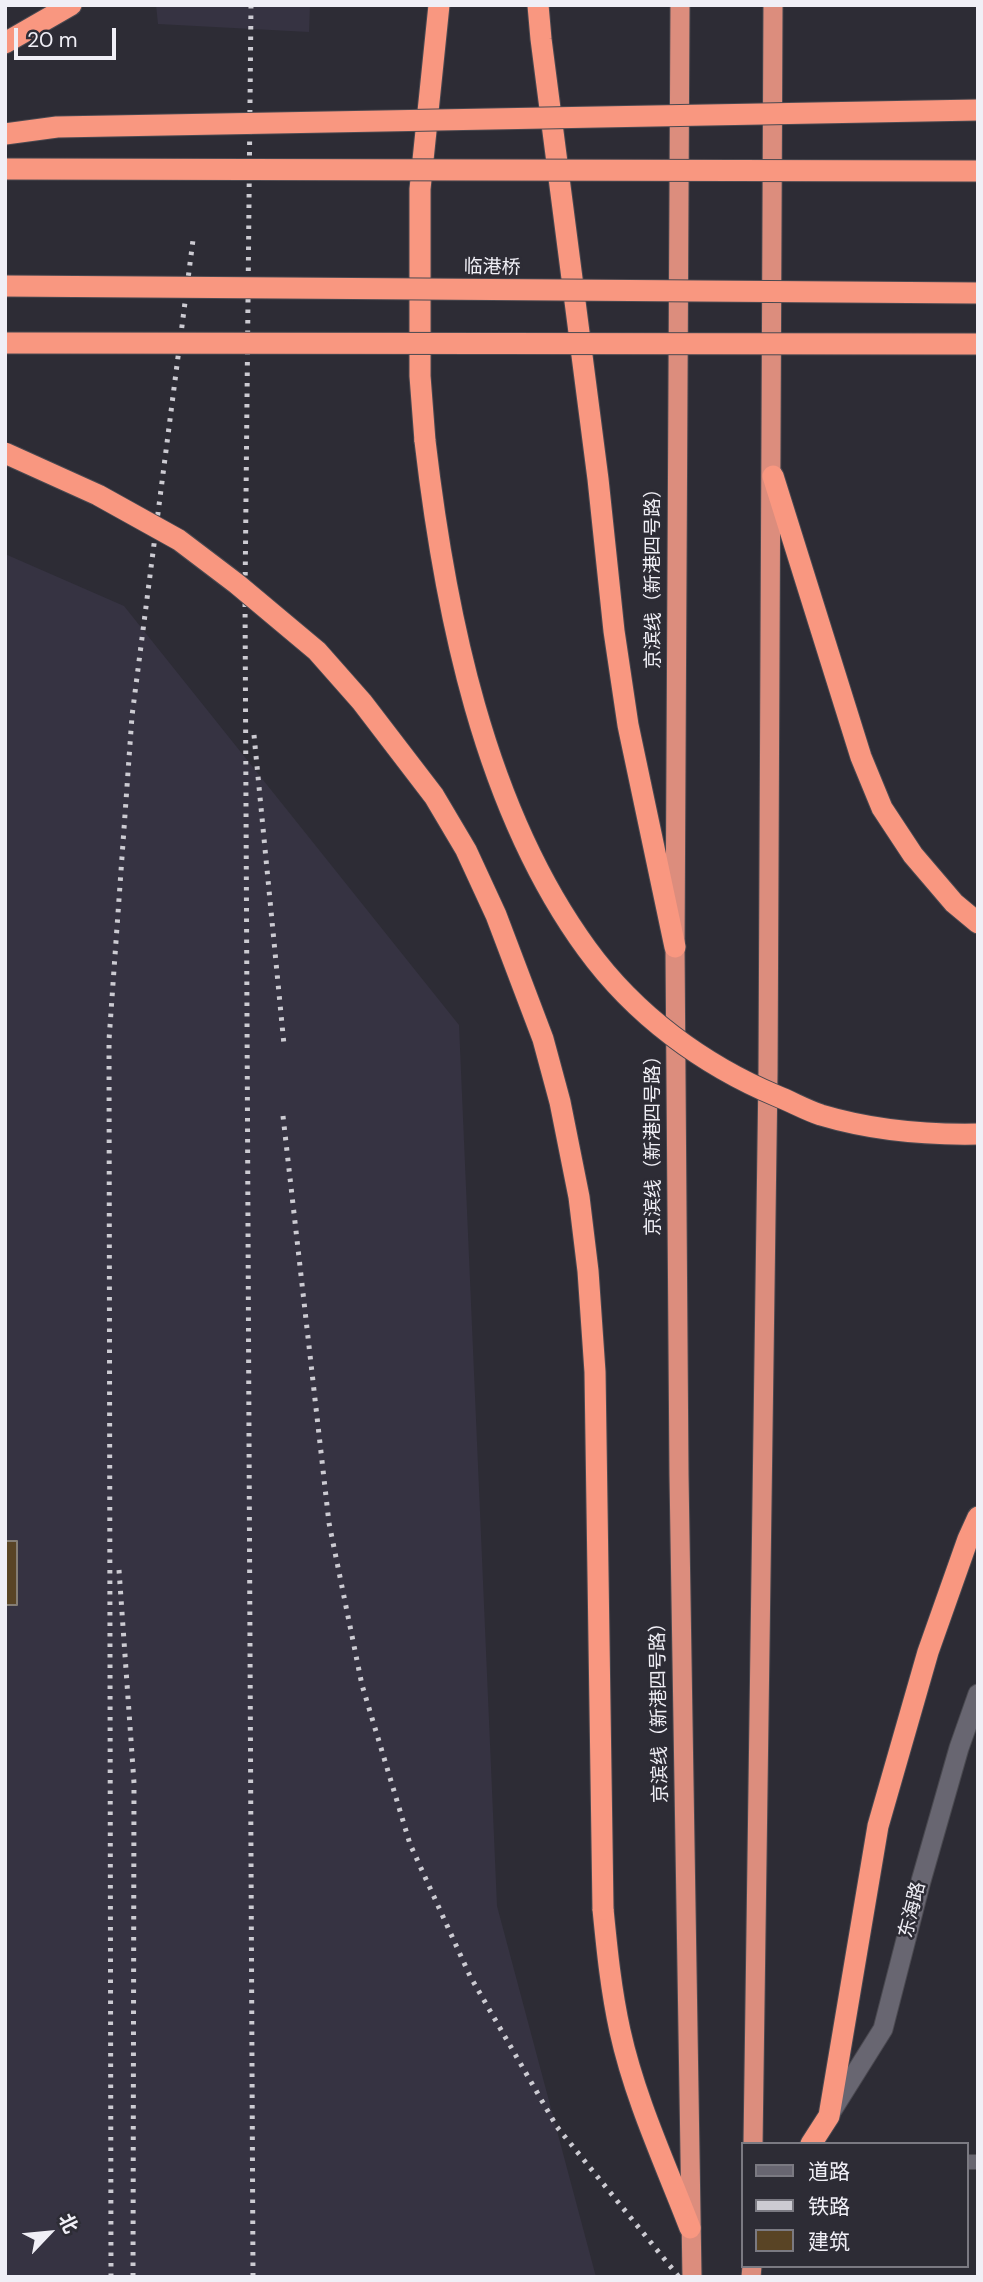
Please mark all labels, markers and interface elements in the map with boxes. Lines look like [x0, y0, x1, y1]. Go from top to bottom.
scale bar [18, 14, 119, 58]
text: 20 m [27, 26, 78, 54]
street label: 临港桥 [463, 256, 521, 280]
street label: 京滨线（新港四号路） [643, 479, 665, 669]
street label: 京滨线（新港四号路） [643, 1046, 665, 1236]
street label: 京滨线（新港四号路） [647, 1613, 673, 1803]
street label: 东海路 [895, 1880, 931, 1940]
legend [741, 2142, 969, 2268]
text: 道路 [808, 2158, 850, 2186]
text: 铁路 [808, 2193, 850, 2221]
north arrow [14, 2198, 84, 2268]
text: 北 [53, 2210, 84, 2238]
text: 建筑 [808, 2228, 850, 2256]

